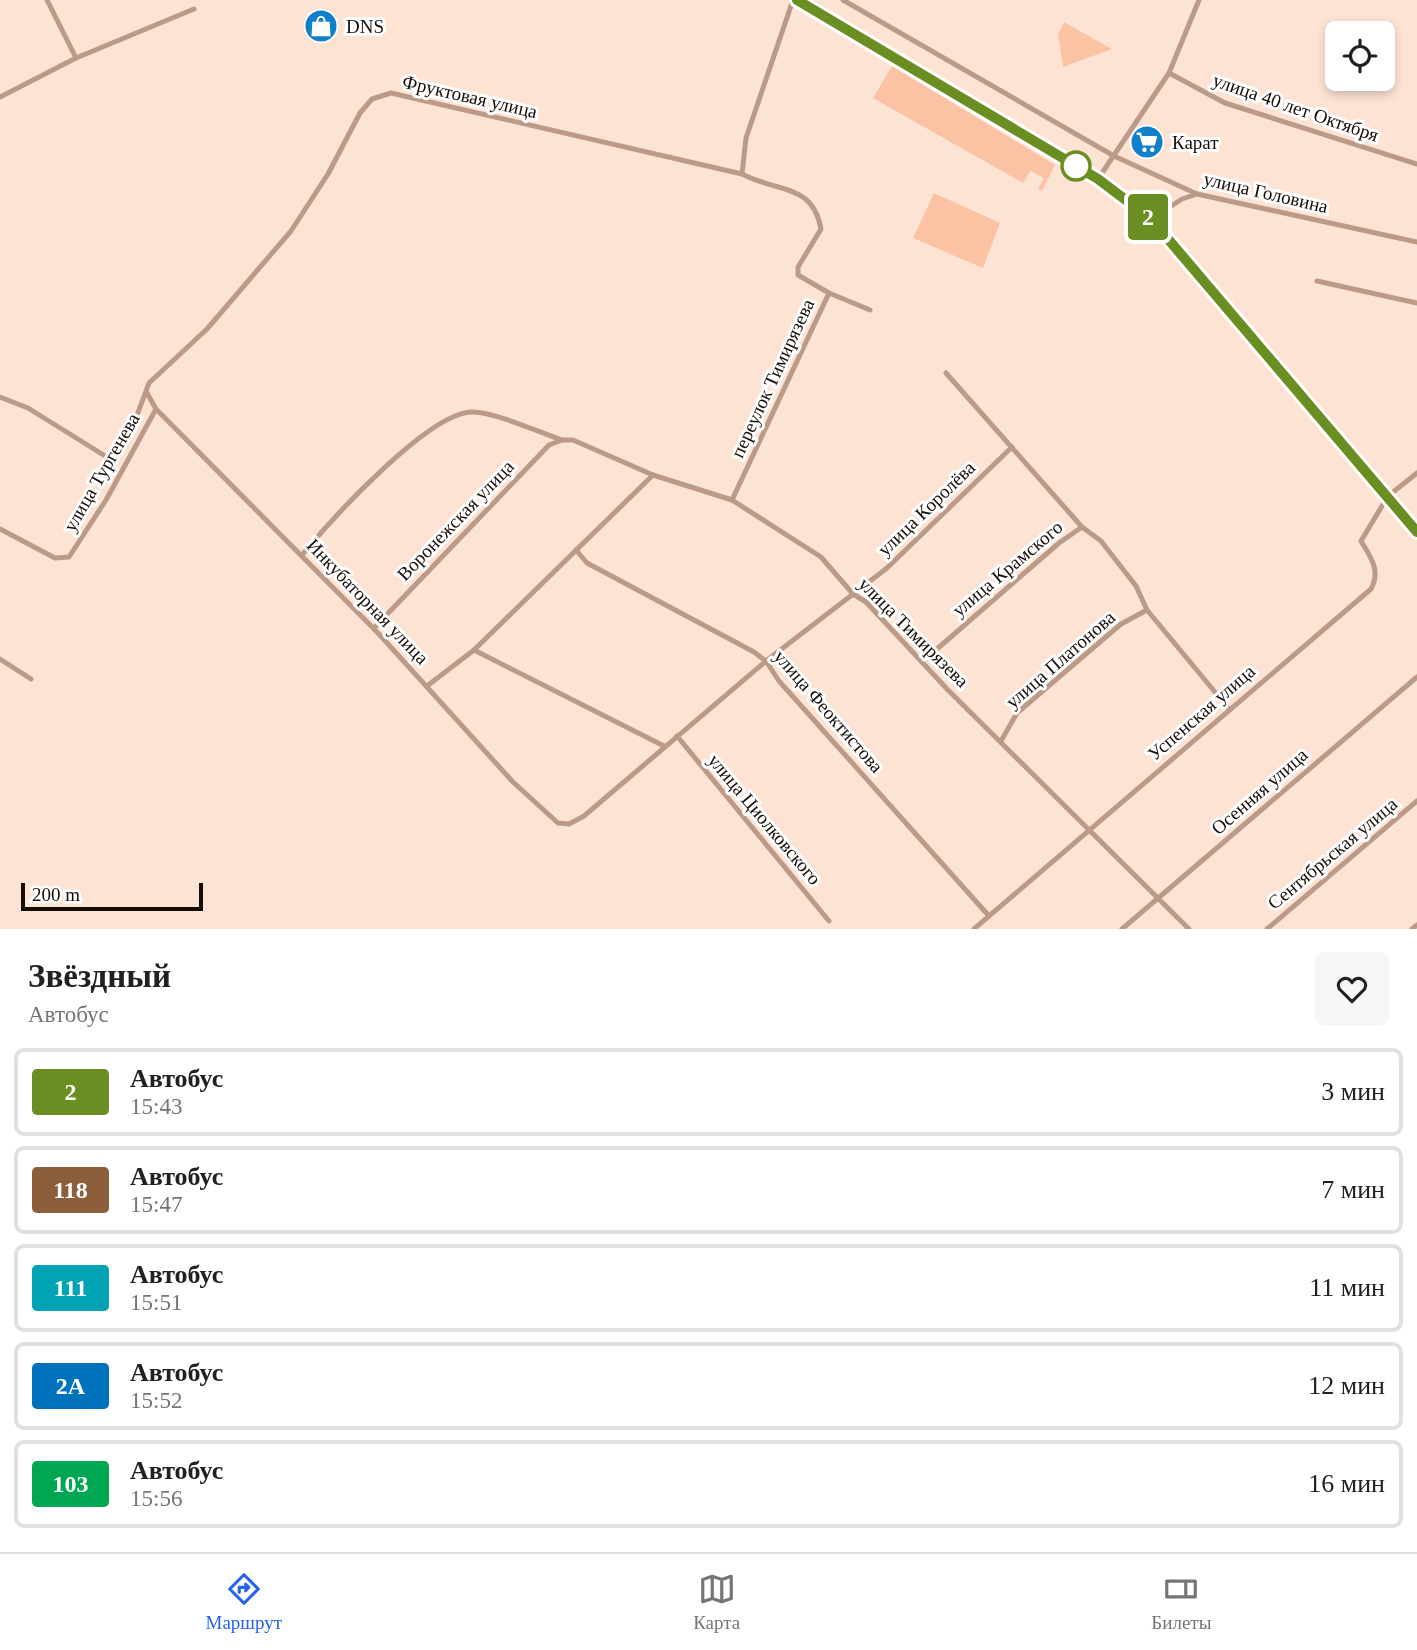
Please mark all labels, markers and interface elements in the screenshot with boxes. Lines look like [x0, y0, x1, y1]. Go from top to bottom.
shop icon: DNS [302, 7, 340, 45]
place label: DNS [346, 16, 384, 37]
map controls [1325, 21, 1395, 91]
button: locate [1325, 21, 1395, 91]
street label: улица 40 лет Октября [1210, 69, 1382, 146]
street label: Фруктовая улица [400, 71, 540, 122]
supermarket icon: Карат [1128, 123, 1166, 161]
place label: Карат [1172, 132, 1219, 153]
unlabelled marker [1061, 151, 1091, 181]
street label: улица Головина [1202, 168, 1331, 217]
line badge: 2 [1125, 194, 1171, 240]
text: 2 [1142, 204, 1154, 230]
street label: переулок Тимирязева [726, 295, 819, 461]
street label: улица Тургенева [59, 409, 144, 535]
street label: Воронежская улица [393, 456, 518, 585]
street label: улица Королёва [873, 456, 980, 560]
street label: улица Крамского [948, 516, 1067, 621]
street label: Инкубаторная улица [303, 534, 433, 669]
street label: улица Тимирязева [854, 573, 973, 692]
street label: улица Платонова [1002, 606, 1119, 712]
street label: улица Феоктистова [770, 646, 888, 777]
street label: Успенская улица [1144, 660, 1259, 764]
street label: Осенняя улица [1207, 744, 1312, 839]
street label: улица Циолковского [704, 750, 825, 889]
street label: Сентябрьская улица [1263, 793, 1402, 914]
scale bar [21, 880, 203, 912]
text: 200 m [32, 884, 80, 905]
button: heart [1315, 952, 1389, 1026]
text: Звёздный [28, 958, 171, 994]
text: Автобус [28, 1002, 109, 1027]
text: Автобус [130, 1064, 223, 1093]
text: 3 мин [1321, 1077, 1385, 1106]
text: 2 [65, 1079, 77, 1105]
text: 15:43 [130, 1094, 182, 1119]
text: Автобус [130, 1162, 223, 1191]
text: 7 мин [1321, 1175, 1385, 1204]
text: 118 [53, 1177, 88, 1203]
text: 15:47 [130, 1192, 182, 1217]
text: Автобус [130, 1260, 223, 1289]
text: 11 мин [1309, 1273, 1385, 1302]
text: 111 [54, 1275, 87, 1301]
text: 15:51 [130, 1290, 182, 1315]
text: Автобус [130, 1358, 223, 1387]
text: 12 мин [1308, 1371, 1385, 1400]
text: 2А [56, 1373, 85, 1399]
text: 15:52 [130, 1388, 182, 1413]
text: Автобус [130, 1456, 223, 1485]
text: 16 мин [1308, 1469, 1385, 1498]
text: 103 [53, 1471, 89, 1497]
text: 15:56 [130, 1486, 182, 1511]
tab: Маршрут [206, 1570, 282, 1634]
tab: Карта [693, 1570, 740, 1634]
tab: Билеты [1151, 1570, 1211, 1634]

